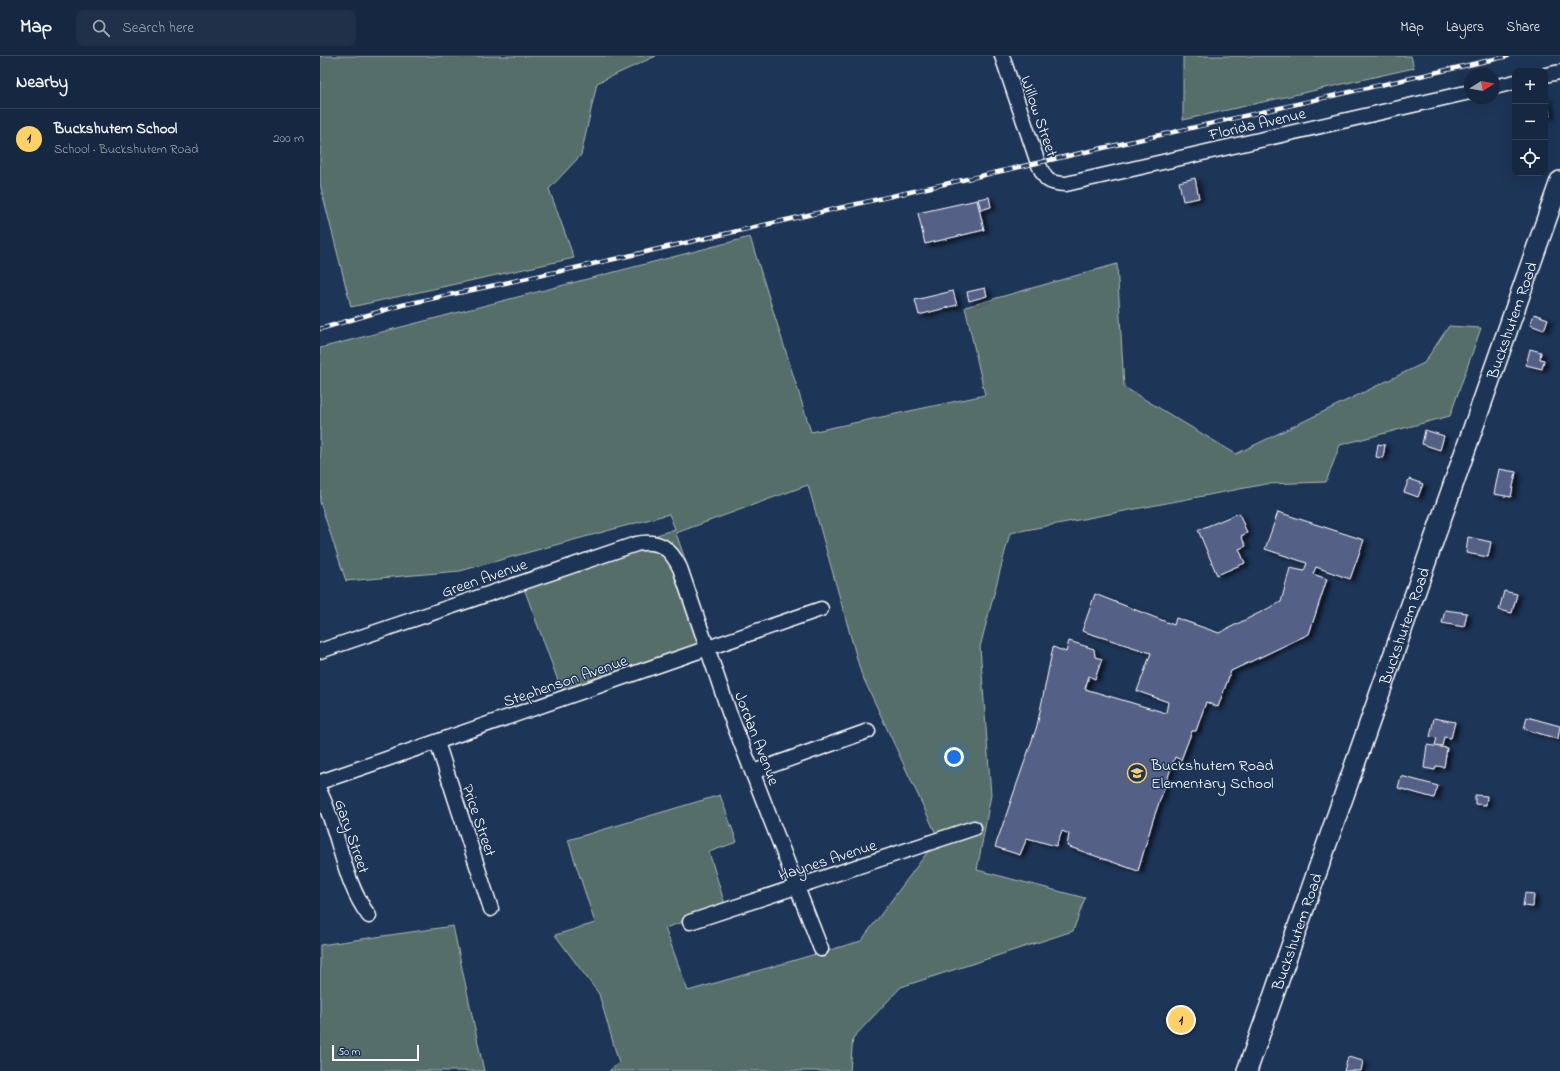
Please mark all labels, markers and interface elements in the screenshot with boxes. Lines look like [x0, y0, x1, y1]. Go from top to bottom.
search box [76, 10, 356, 46]
text: Map [20, 14, 52, 41]
icon: search [90, 17, 112, 39]
text: Search here [122, 17, 194, 39]
text: Map [1400, 17, 1424, 38]
text: Layers [1446, 17, 1484, 38]
text: Share [1506, 17, 1540, 38]
north arrow [1464, 68, 1500, 104]
map controls [1512, 68, 1548, 176]
button: + [1512, 68, 1548, 104]
text: Nearby [16, 70, 68, 95]
street label: Willow Street [1013, 73, 1063, 161]
street label: Florida Avenue [1206, 102, 1309, 148]
button: − [1512, 104, 1548, 140]
text: Buckshutem School [54, 118, 177, 140]
text: 1 [27, 129, 31, 148]
text: 200 m [273, 129, 304, 148]
text: School · Buckshutem Road [54, 140, 198, 159]
button: locate [1512, 140, 1548, 176]
street label: Buckshutem Road [1481, 259, 1545, 384]
street label: Green Avenue [439, 553, 531, 605]
street label: Buckshutem Road [1373, 565, 1437, 689]
street label: Stephenson Avenue [500, 649, 632, 714]
street label: Jordan Avenue [727, 688, 785, 790]
your location [944, 747, 964, 767]
place label: Buckshutem Road Elementary School [1150, 754, 1274, 796]
school or university icon: Buckshutem Road Elementary School [1126, 762, 1148, 784]
street label: Price Street [455, 781, 502, 860]
street label: Gary Street [327, 796, 375, 877]
street label: Haynes Avenue [775, 833, 881, 888]
street label: Buckshutem Road [1266, 870, 1330, 995]
pin: 1 [1168, 1005, 1194, 1035]
scale bar [332, 1043, 419, 1062]
text: 50 m [338, 1044, 360, 1060]

